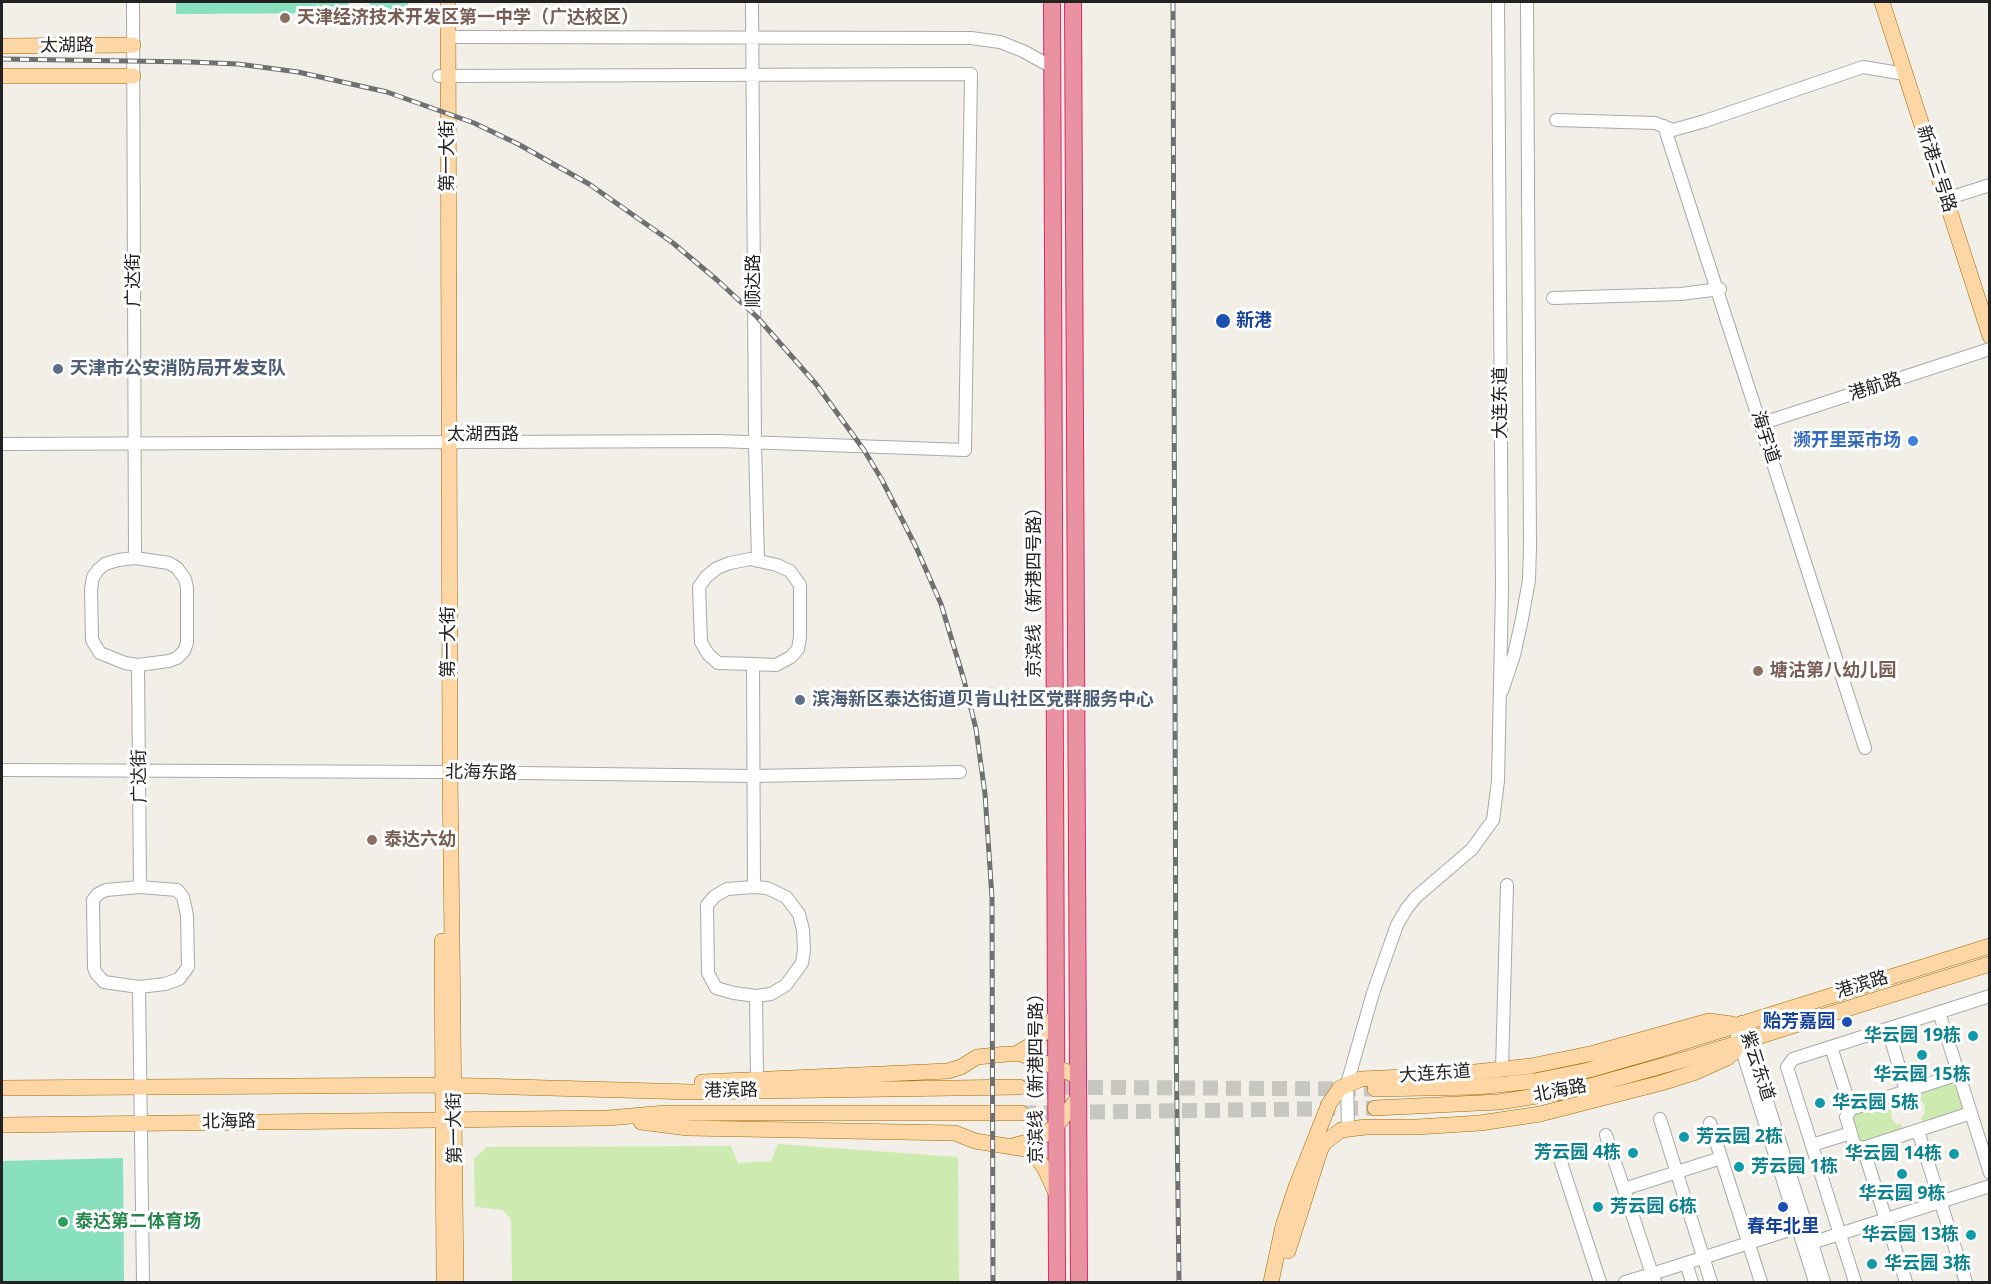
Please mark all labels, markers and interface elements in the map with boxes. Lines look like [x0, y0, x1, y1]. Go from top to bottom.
place label: 天津经济技术开发区第一中学（广达校区） [297, 7, 639, 29]
marker: 天津经济技术开发区第一中学（广达校区） [278, 11, 292, 25]
street label: 太湖路 [40, 35, 94, 57]
street label: 第一大街 [437, 120, 459, 192]
street label: 新港三号路 [1912, 123, 1960, 215]
street label: 广达街 [123, 253, 145, 307]
street label: 顺达路 [743, 254, 765, 308]
place label: 新港 [1236, 310, 1272, 332]
marker: 新港 [1214, 312, 1232, 330]
place label: 天津市公安消防局开发支队 [70, 358, 286, 380]
marker: 天津市公安消防局开发支队 [51, 362, 65, 376]
street label: 大连东道 [1490, 367, 1512, 439]
street label: 港航路 [1846, 368, 1904, 406]
street label: 海宇道 [1746, 408, 1784, 466]
street label: 太湖西路 [447, 424, 519, 446]
place label: 濒开里菜市场 [1793, 430, 1901, 452]
marker: 濒开里菜市场 [1906, 434, 1920, 448]
street label: 京滨线（新港四号路） [1024, 498, 1046, 678]
street label: 第一大街 [438, 606, 460, 678]
place label: 塘沽第八幼儿园 [1770, 660, 1896, 682]
marker: 塘沽第八幼儿园 [1751, 664, 1765, 678]
place label: 滨海新区泰达街道贝肯山社区党群服务中心 [812, 689, 1154, 711]
marker: 滨海新区泰达街道贝肯山社区党群服务中心 [793, 693, 807, 707]
street label: 广达街 [129, 749, 151, 803]
street label: 北海东路 [445, 762, 517, 784]
place label: 泰达六幼 [384, 829, 456, 851]
marker: 泰达六幼 [365, 833, 379, 847]
street label: 港滨路 [1833, 967, 1891, 1003]
street label: 京滨线（新港四号路） [1026, 984, 1048, 1164]
place label: 贻芳嘉园 [1763, 1011, 1835, 1033]
marker: 贻芳嘉园 [1840, 1015, 1854, 1029]
place label: 华云园 19栋 [1864, 1025, 1961, 1047]
street label: 紫云东道 [1736, 1028, 1778, 1104]
marker: 华云园 19栋 [1966, 1029, 1980, 1043]
marker: 华云园 15栋 [1915, 1048, 1929, 1062]
street label: 大连东道 [1398, 1061, 1472, 1087]
place label: 华云园 15栋 [1873, 1064, 1971, 1086]
street label: 北海路 [1531, 1075, 1589, 1107]
street label: 港滨路 [704, 1080, 758, 1102]
street label: 第一大街 [444, 1092, 466, 1164]
place label: 华云园 5栋 [1832, 1092, 1919, 1114]
marker: 华云园 5栋 [1813, 1096, 1827, 1110]
street label: 北海路 [202, 1111, 256, 1133]
place label: 芳云园 2栋 [1696, 1126, 1783, 1148]
marker: 芳云园 2栋 [1677, 1130, 1691, 1144]
place label: 芳云园 4栋 [1534, 1142, 1621, 1164]
place label: 华云园 14栋 [1845, 1143, 1942, 1165]
marker: 芳云园 4栋 [1626, 1146, 1640, 1160]
marker: 华云园 14栋 [1947, 1147, 1961, 1161]
place label: 芳云园 1栋 [1751, 1156, 1838, 1178]
marker: 芳云园 1栋 [1732, 1160, 1746, 1174]
marker: 华云园 9栋 [1895, 1167, 1909, 1181]
place label: 华云园 9栋 [1859, 1183, 1945, 1205]
place label: 芳云园 6栋 [1610, 1196, 1697, 1218]
marker: 芳云园 6栋 [1591, 1200, 1605, 1214]
marker: 春年北里 [1776, 1200, 1790, 1214]
place label: 泰达第二体育场 [75, 1211, 201, 1233]
marker: 泰达第二体育场 [56, 1215, 70, 1229]
place label: 春年北里 [1747, 1216, 1819, 1238]
place label: 华云园 13栋 [1862, 1224, 1959, 1246]
marker: 华云园 13栋 [1964, 1228, 1978, 1242]
place label: 华云园 3栋 [1884, 1253, 1971, 1275]
marker: 华云园 3栋 [1865, 1257, 1879, 1271]

